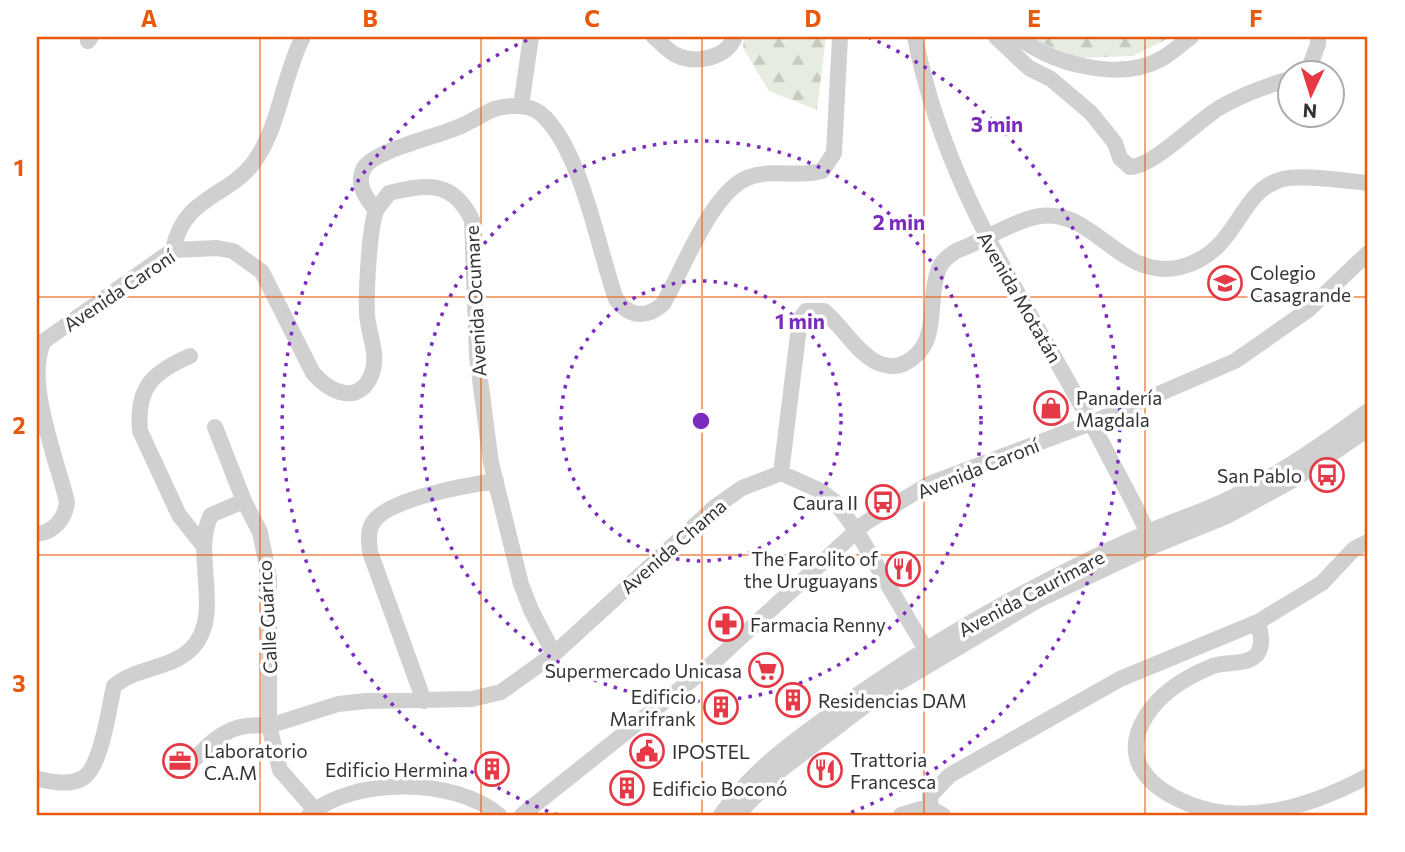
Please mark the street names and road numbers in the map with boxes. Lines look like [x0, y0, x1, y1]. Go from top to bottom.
street label: Avenida Ocumare [460, 225, 490, 377]
street label: Avenida Motatán [973, 227, 1067, 367]
street label: Avenida Caroní [59, 244, 180, 336]
street label: Avenida Caroní [914, 433, 1043, 503]
street label: Avenida Chama [615, 494, 731, 598]
street label: Avenida Caurimare [954, 545, 1108, 641]
street label: Calle Guárico [253, 560, 281, 674]

